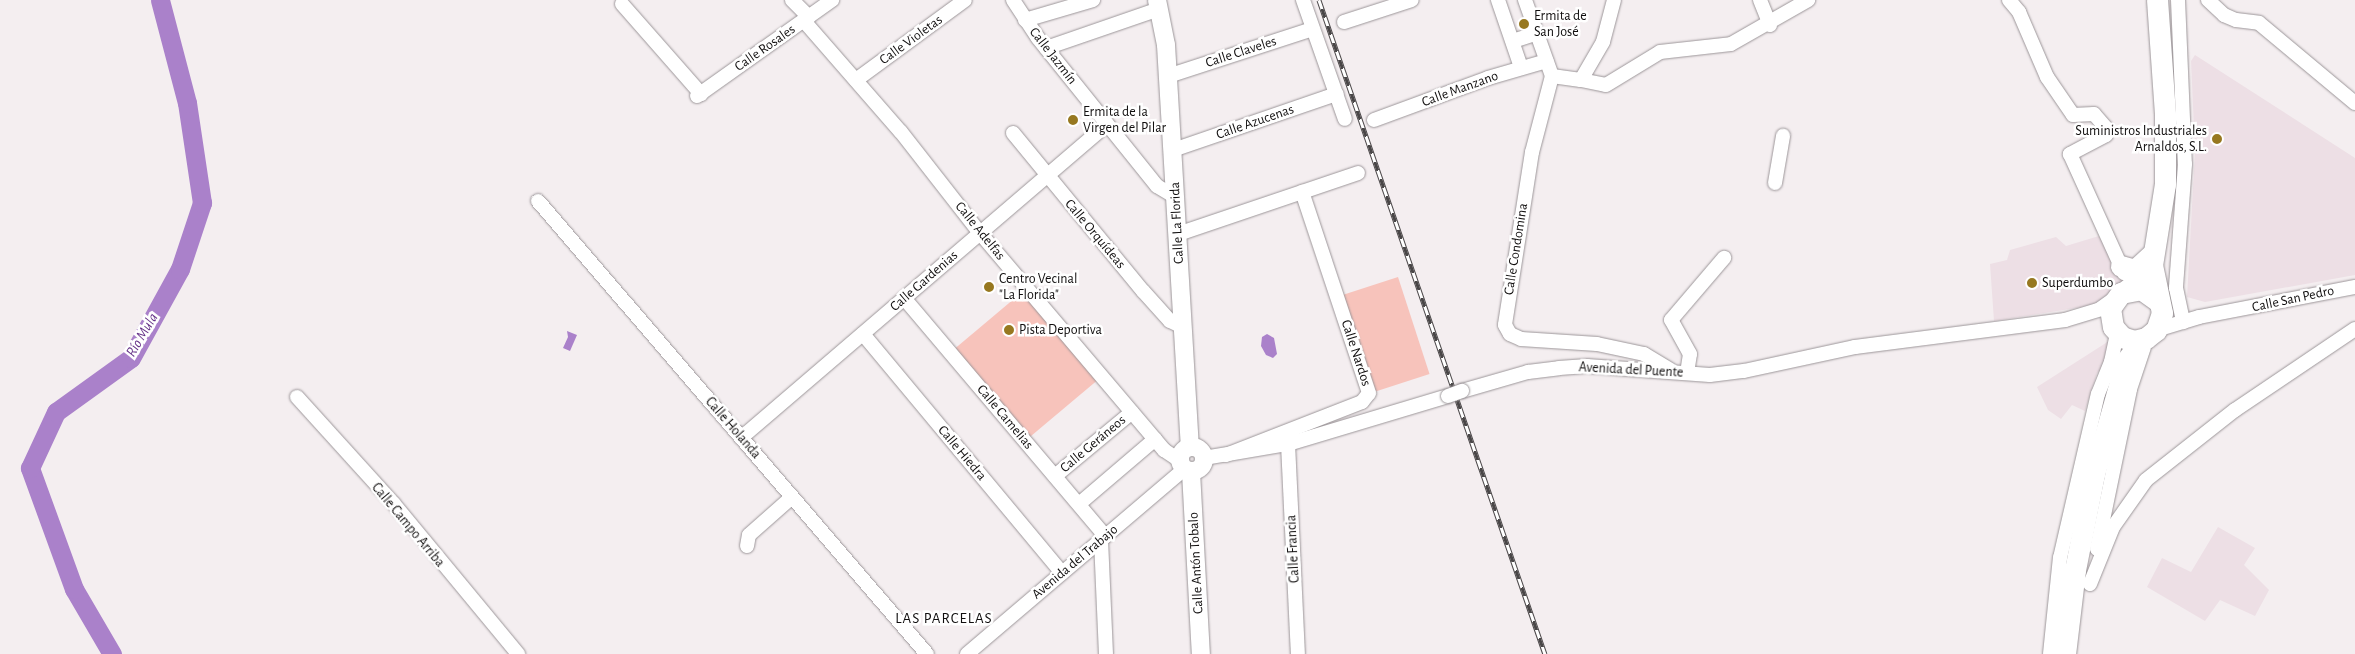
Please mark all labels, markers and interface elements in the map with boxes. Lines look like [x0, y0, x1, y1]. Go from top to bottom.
place label: Ermita de San José [1534, 8, 1587, 40]
street label: Calle Violetas [876, 12, 946, 68]
marker: Ermita de San José [1518, 18, 1530, 30]
street label: Calle Rosales [731, 21, 799, 75]
street label: Calle Jazmín [1026, 24, 1080, 88]
street label: Calle Claveles [1203, 33, 1279, 71]
street label: Calle Manzano [1420, 67, 1500, 111]
street label: Calle Azucenas [1214, 101, 1296, 143]
place label: Ermita de la Virgen del Pilar [1083, 104, 1166, 136]
marker: Ermita de la Virgen del Pilar [1067, 114, 1079, 126]
place label: Suministros Industriales Arnaldos, S.L. [2075, 123, 2207, 156]
marker: Suministros Industriales Arnaldos, S.L. [2211, 133, 2223, 145]
street label: Calle La Florida [1166, 182, 1188, 264]
street label: Calle Orquídeas [1061, 196, 1129, 272]
street label: Calle Adelfas [951, 198, 1009, 264]
street label: Calle Condomina [1500, 202, 1532, 296]
street label: Calle Gardenias [887, 247, 961, 315]
place label: Centro Vecinal "La Florida" [999, 271, 1077, 304]
place label: Superdumbo [2042, 275, 2113, 291]
marker: Superdumbo [2026, 277, 2038, 289]
marker: Centro Vecinal "La Florida" [983, 281, 995, 293]
street label: Calle San Pedro [2250, 282, 2336, 316]
water label: Río Mula [122, 310, 162, 360]
street label: Calle Nardos [1337, 318, 1375, 388]
place label: Pista Deportiva [1019, 322, 1102, 338]
marker: Pista Deportiva [1003, 324, 1015, 336]
street label: Avenida del Puente [1578, 359, 1684, 381]
street label: Calle Camelias [973, 381, 1037, 453]
street label: Calle Holanda [702, 394, 764, 462]
street label: Calle Geráneos [1057, 412, 1129, 476]
street label: Calle Hiedra [934, 422, 990, 484]
street label: Calle Campo Arriba [368, 480, 448, 570]
street label: Calle Antón Tobalo [1185, 512, 1207, 614]
street label: Calle Francia [1283, 515, 1303, 583]
street label: Avenida del Trabajo [1029, 521, 1121, 603]
district label: LAS PARCELAS [894, 610, 994, 628]

